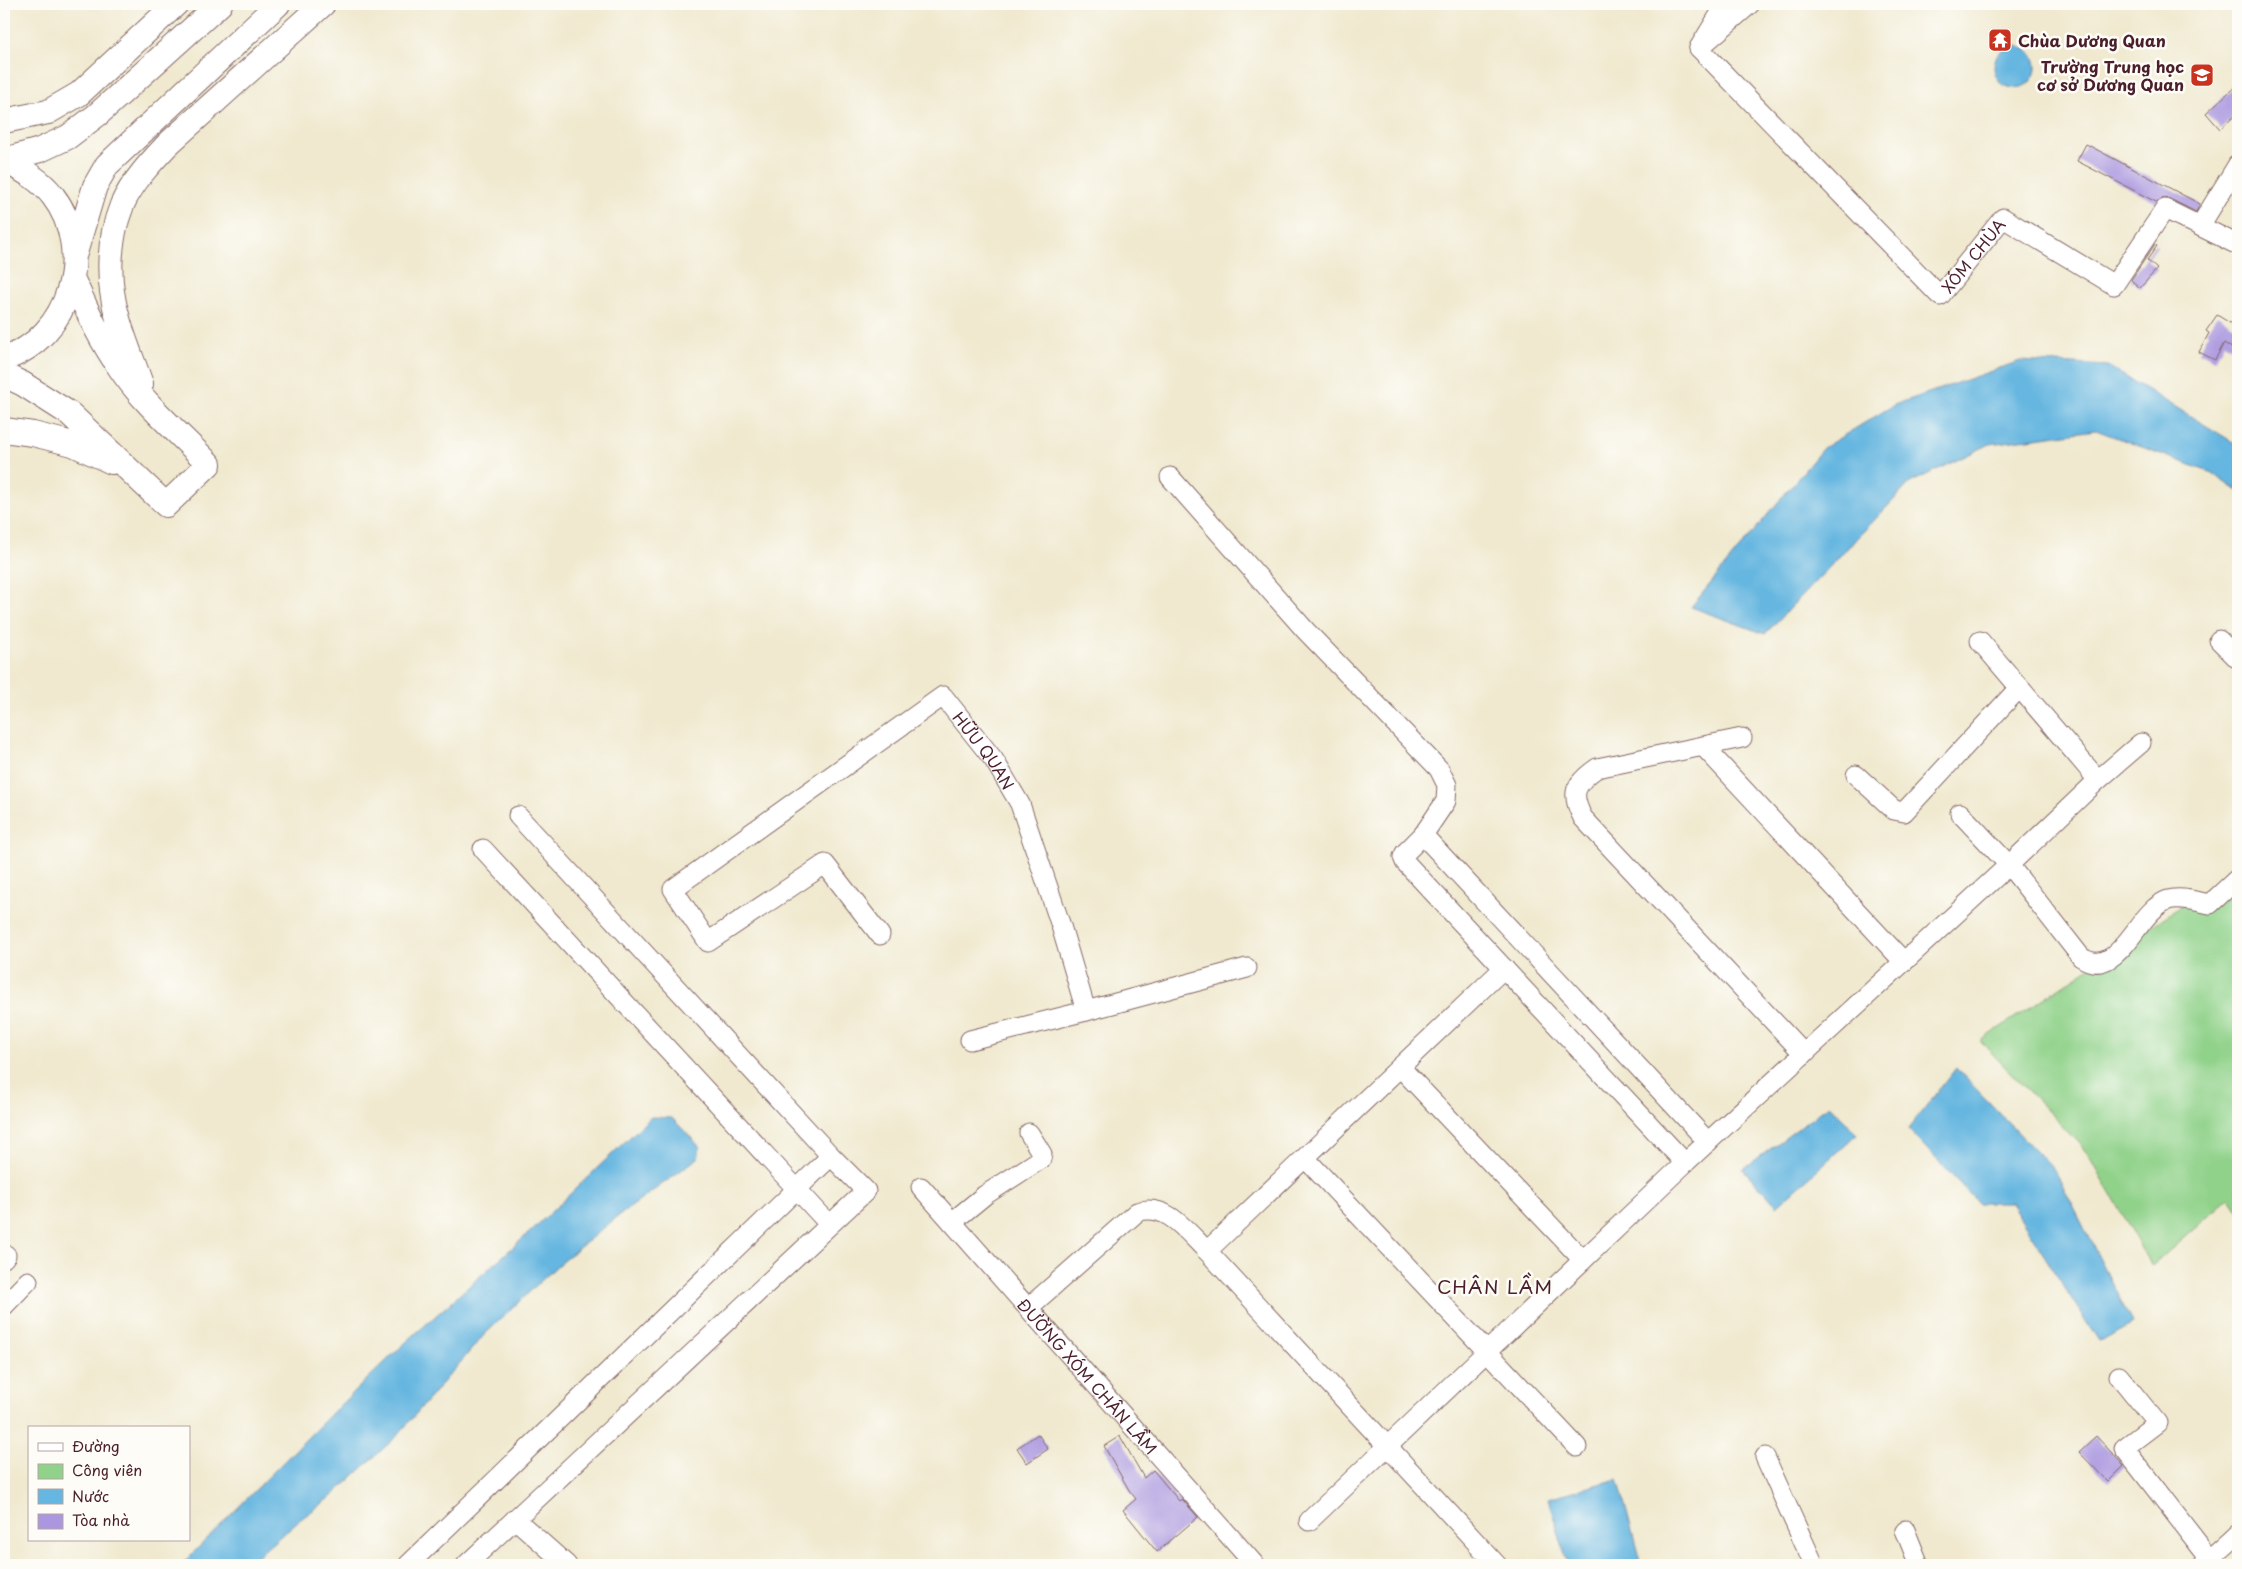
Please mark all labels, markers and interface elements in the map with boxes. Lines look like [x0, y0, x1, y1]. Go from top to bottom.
temple icon: Chùa Dương Quan [1987, 27, 2013, 53]
place label: Chùa Dương Quan [2018, 28, 2166, 52]
place label: Trường Trung học cơ sở Dương Quan [2037, 54, 2184, 96]
school or university icon: Trường Trung học cơ sở Dương Quan [2189, 62, 2215, 88]
street label: XÓM CHÙA [1935, 213, 2010, 298]
street label: HỮU QUAN [947, 706, 1021, 794]
district label: CHÂN LẦM [1437, 1272, 1553, 1300]
street label: ĐƯỜNG XÓM CHÂN LẦM [1012, 1293, 1163, 1459]
legend [28, 1426, 190, 1542]
text: Đường [72, 1434, 120, 1457]
text: Công viên [72, 1458, 142, 1481]
text: Nước [72, 1484, 109, 1507]
text: Tòa nhà [72, 1508, 130, 1531]

